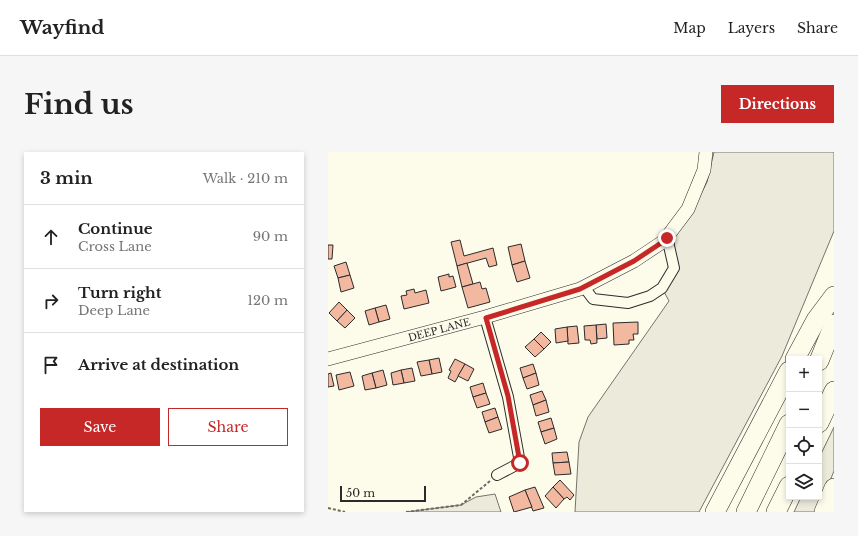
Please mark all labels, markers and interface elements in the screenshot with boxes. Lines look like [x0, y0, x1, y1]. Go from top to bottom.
text: Wayfind [20, 16, 105, 39]
text: Map [673, 19, 706, 37]
text: Layers [728, 19, 775, 37]
text: Share [797, 19, 838, 37]
button: Directions [721, 85, 834, 123]
text: Find us [24, 87, 134, 122]
text: 3 min [40, 168, 93, 189]
text: Walk · 210 m [203, 170, 288, 187]
text: Continue [78, 219, 153, 238]
icon: ahead [40, 226, 62, 248]
text: 90 m [253, 228, 288, 245]
route end [658, 229, 676, 247]
text: Cross Lane [78, 238, 152, 255]
text: Turn right [78, 283, 161, 302]
icon: right [40, 290, 62, 312]
text: 120 m [247, 292, 288, 309]
text: Deep Lane [78, 302, 150, 319]
street label: DEEP LANE [406, 315, 472, 344]
icon: arrive [40, 354, 62, 376]
text: Arrive at destination [78, 355, 239, 374]
map controls [786, 356, 822, 500]
button: + [786, 356, 822, 392]
button: − [786, 392, 822, 428]
button: Save [40, 408, 160, 446]
button: Share [168, 408, 288, 446]
button: locate [786, 428, 822, 464]
route start [511, 454, 529, 472]
button: layers [786, 464, 822, 500]
scale bar [340, 484, 426, 503]
text: 50 m [346, 486, 375, 500]

